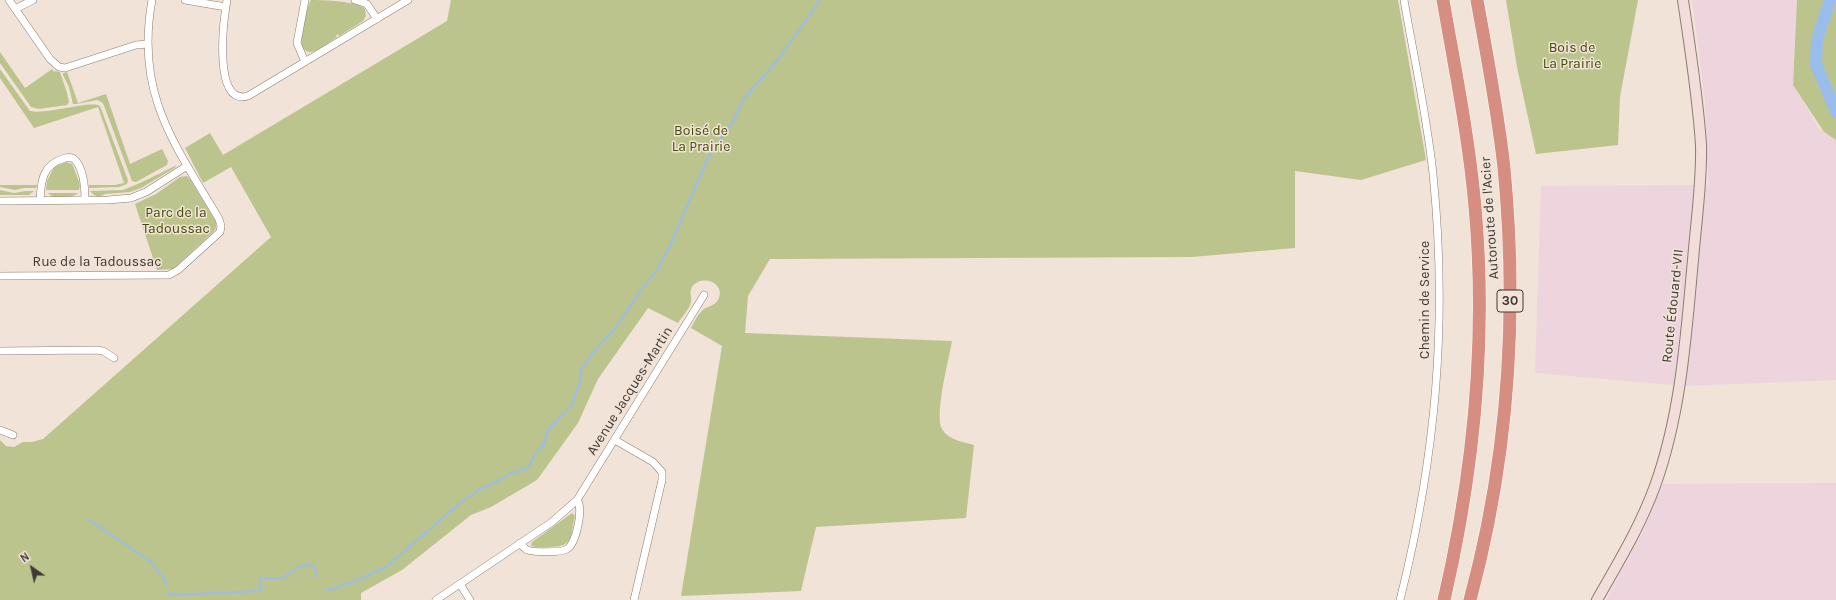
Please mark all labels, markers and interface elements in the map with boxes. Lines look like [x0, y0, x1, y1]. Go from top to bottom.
park label: Bois de La Prairie [1543, 40, 1601, 72]
park label: Boisé de La Prairie [672, 123, 730, 156]
street label: Autoroute de l'Acier [1477, 156, 1503, 280]
park label: Parc de la Tadoussac [142, 205, 210, 238]
street label: Chemin de Service [1417, 241, 1433, 359]
street label: Route Édouard-VII [1659, 248, 1687, 364]
street label: Rue de la Tadoussac [33, 254, 161, 270]
road number: 30 [1497, 290, 1523, 312]
street label: Avenue Jacques-Martin [584, 324, 676, 458]
north arrow [12, 548, 52, 588]
text: N [18, 550, 32, 565]

